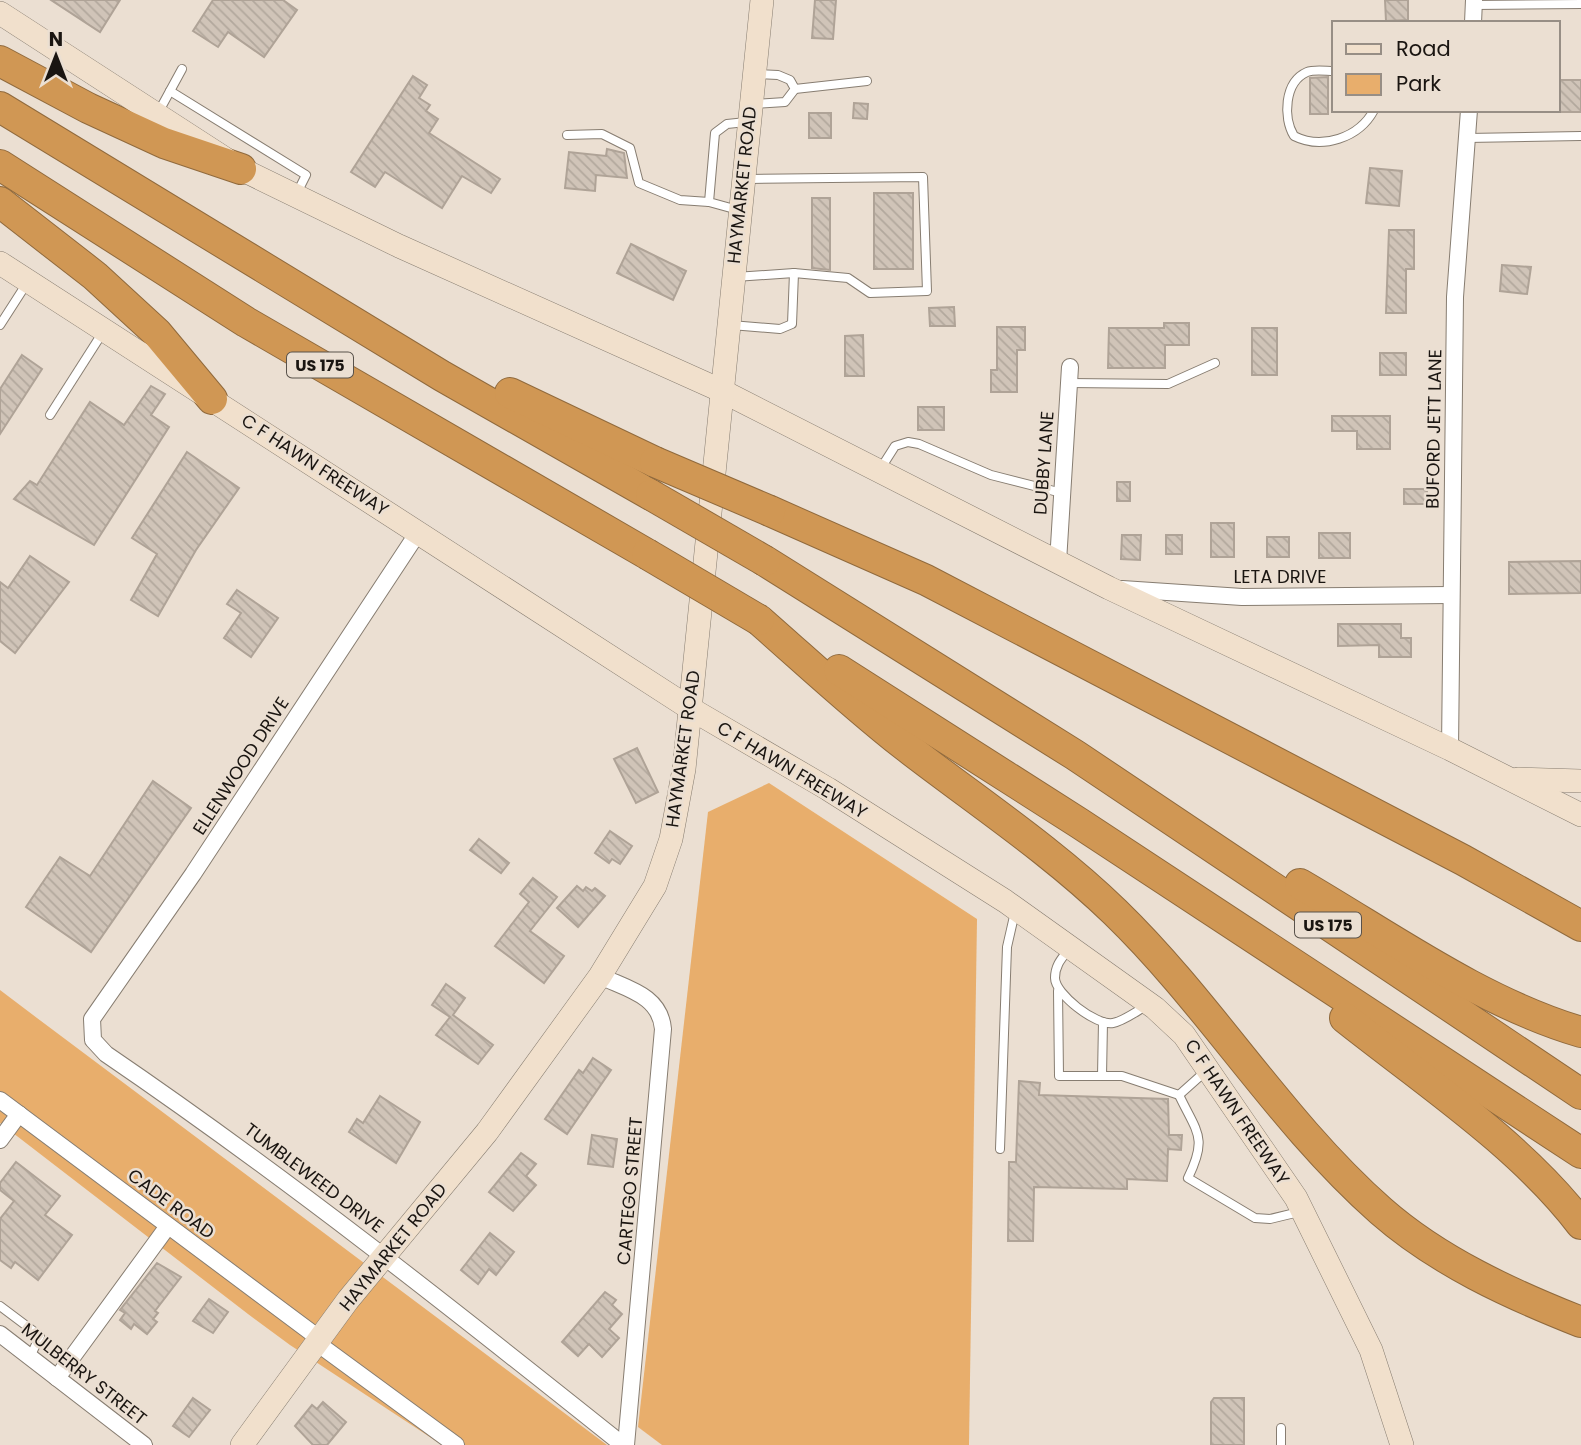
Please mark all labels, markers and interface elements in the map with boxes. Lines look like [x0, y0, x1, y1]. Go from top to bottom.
north arrow [21, 21, 91, 91]
legend [1332, 21, 1560, 112]
text: N [49, 26, 63, 53]
text: Road [1396, 34, 1451, 63]
text: Park [1396, 69, 1441, 98]
street label: HAYMARKET ROAD [721, 105, 762, 265]
street label: BUFORD JETT LANE [1420, 349, 1447, 509]
road number: US 175 [287, 352, 353, 378]
street label: C F HAWN FREEWAY [237, 408, 394, 522]
street label: DUBBY LANE [1027, 410, 1060, 516]
street label: LETA DRIVE [1233, 564, 1327, 589]
street label: HAYMARKET ROAD [659, 669, 706, 829]
street label: ELLENWOOD DRIVE [187, 692, 295, 839]
street label: C F HAWN FREEWAY [713, 715, 872, 825]
road number: US 175 [1295, 912, 1361, 937]
street label: C F HAWN FREEWAY [1179, 1034, 1296, 1190]
street label: CARTEGO STREET [611, 1116, 648, 1266]
street label: TUMBLEWEED DRIVE [239, 1117, 389, 1238]
street label: CADE ROAD [123, 1163, 220, 1245]
street label: HAYMARKET ROAD [333, 1177, 452, 1316]
street label: MULBERRY STREET [17, 1317, 152, 1431]

